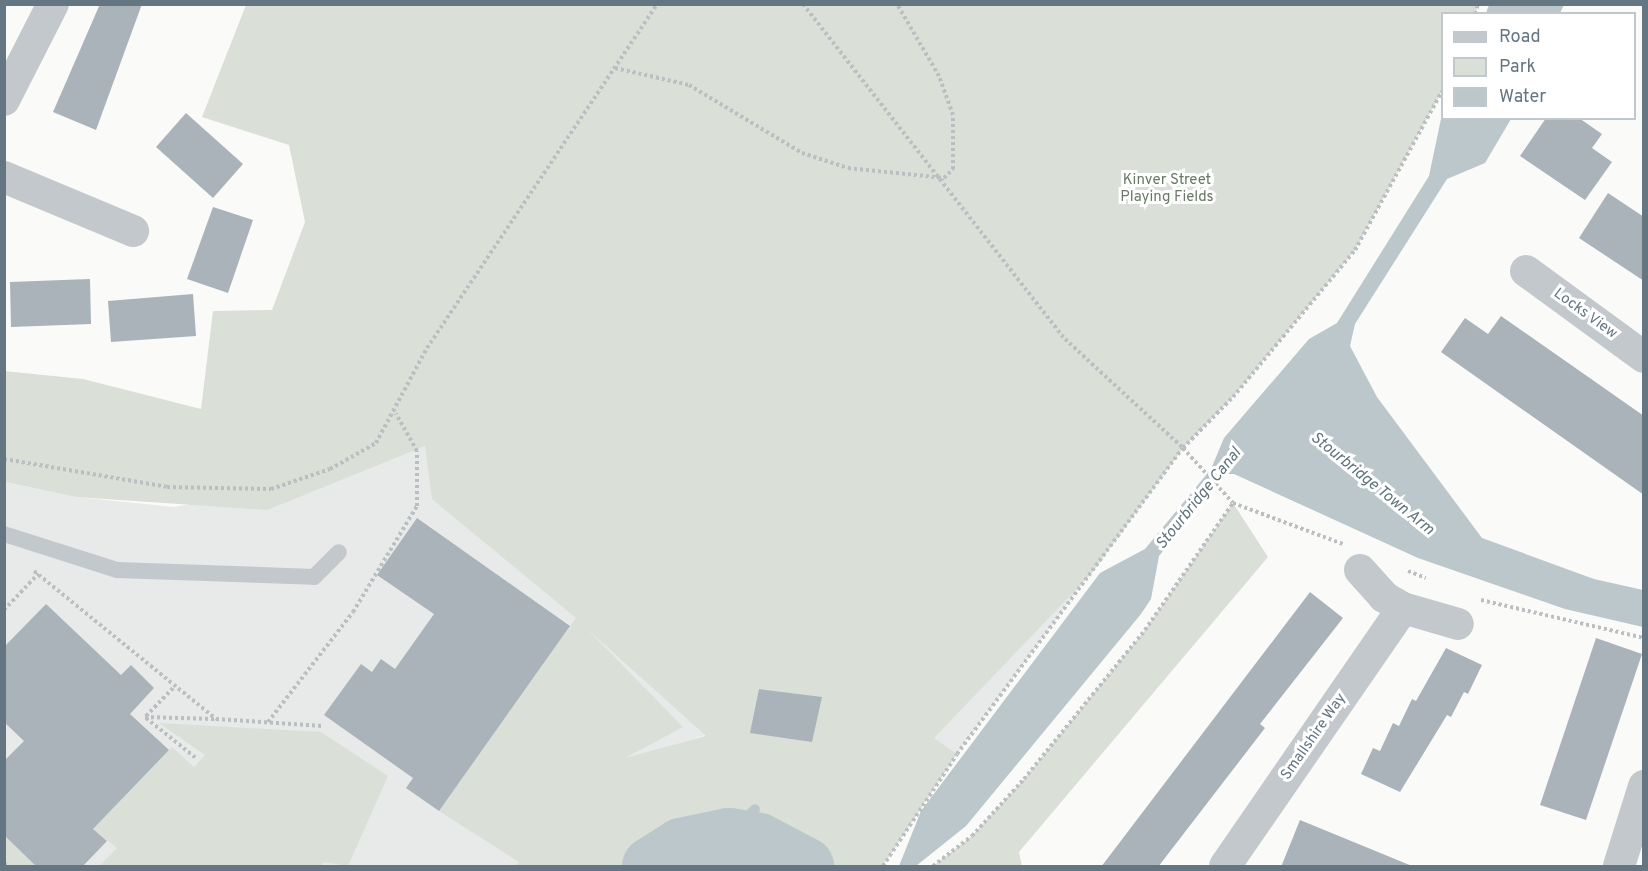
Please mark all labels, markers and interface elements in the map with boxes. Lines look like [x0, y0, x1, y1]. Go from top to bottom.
legend [1441, 12, 1636, 120]
text: Road [1499, 26, 1541, 49]
text: Park [1499, 56, 1536, 79]
text: Water [1499, 86, 1546, 109]
park label: Kinver Street Playing Fields [1120, 171, 1214, 206]
street label: Locks View [1549, 285, 1621, 343]
water label: Stourbridge Town Arm [1306, 428, 1438, 540]
water label: Stourbridge Canal [1152, 444, 1246, 554]
street label: Smallshire Way [1277, 690, 1351, 784]

